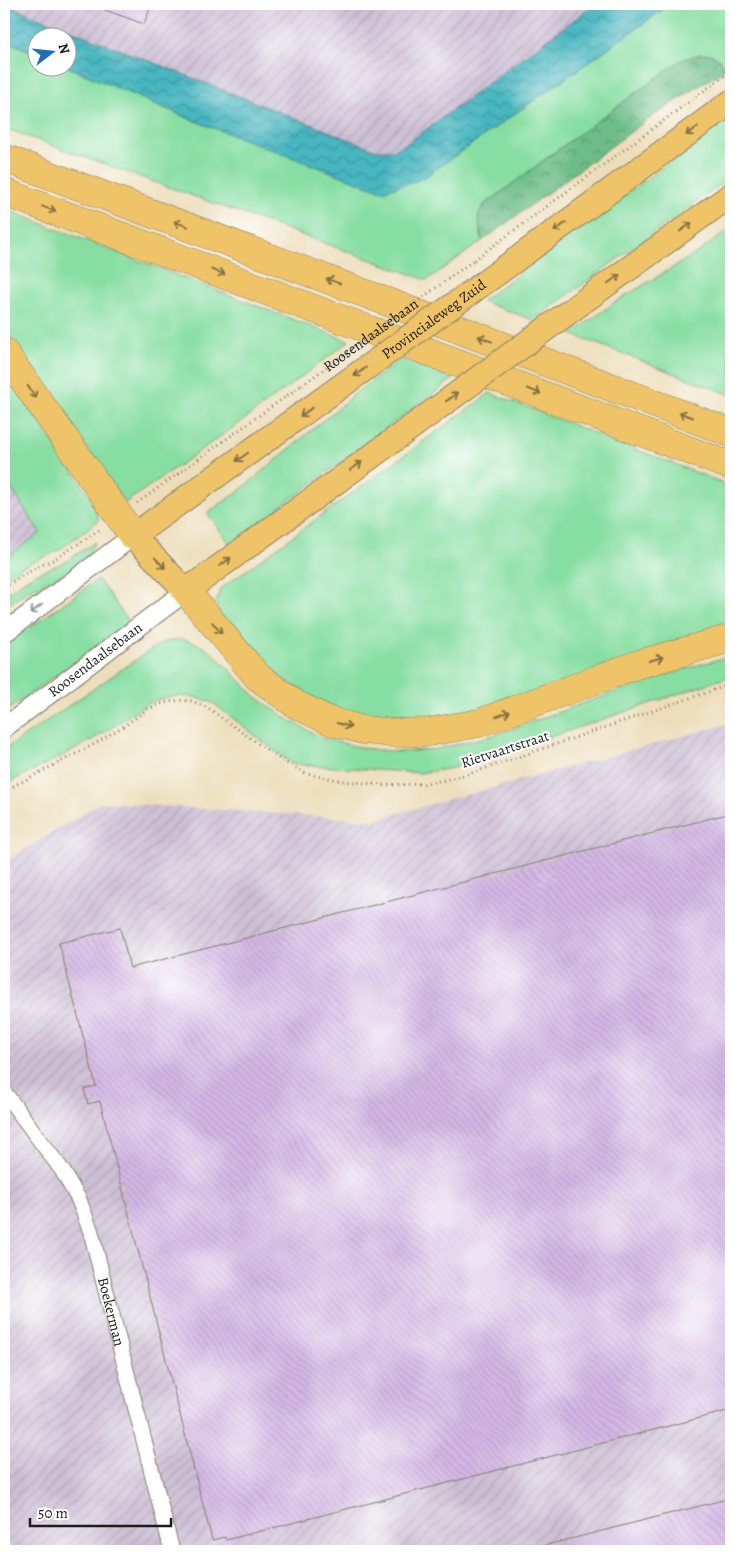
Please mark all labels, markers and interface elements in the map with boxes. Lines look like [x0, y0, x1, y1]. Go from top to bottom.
north arrow [28, 28, 78, 78]
text: N [53, 41, 75, 56]
one-way arrow [685, 126, 699, 136]
one-way arrow [41, 205, 57, 214]
one-way arrow [173, 219, 188, 228]
one-way arrow [554, 221, 568, 232]
one-way arrow [679, 222, 693, 232]
one-way arrow [210, 268, 225, 277]
street label: Provincialeweg Zuid [378, 274, 491, 364]
one-way arrow [607, 274, 621, 284]
one-way arrow [326, 276, 341, 285]
street label: Roosendaalsebaan [319, 294, 422, 376]
one-way arrow [478, 334, 493, 343]
one-way arrow [353, 367, 367, 377]
one-way arrow [27, 385, 37, 399]
one-way arrow [526, 387, 541, 396]
one-way arrow [445, 392, 459, 402]
one-way arrow [300, 406, 313, 417]
one-way arrow [679, 410, 694, 419]
one-way arrow [236, 452, 250, 462]
one-way arrow [349, 461, 363, 472]
one-way arrow [154, 557, 166, 569]
one-way arrow [218, 557, 232, 567]
one-way arrow [30, 603, 43, 614]
street label: Roosendaalsebaan [44, 617, 146, 701]
one-way arrow [212, 622, 223, 635]
one-way arrow [647, 654, 663, 664]
one-way arrow [495, 709, 510, 718]
one-way arrow [335, 720, 351, 730]
street label: Rietvaartstraat [458, 725, 552, 773]
street label: Boekerman [93, 1275, 130, 1348]
scale bar [30, 1495, 171, 1527]
text: 50 m [38, 1503, 68, 1523]

